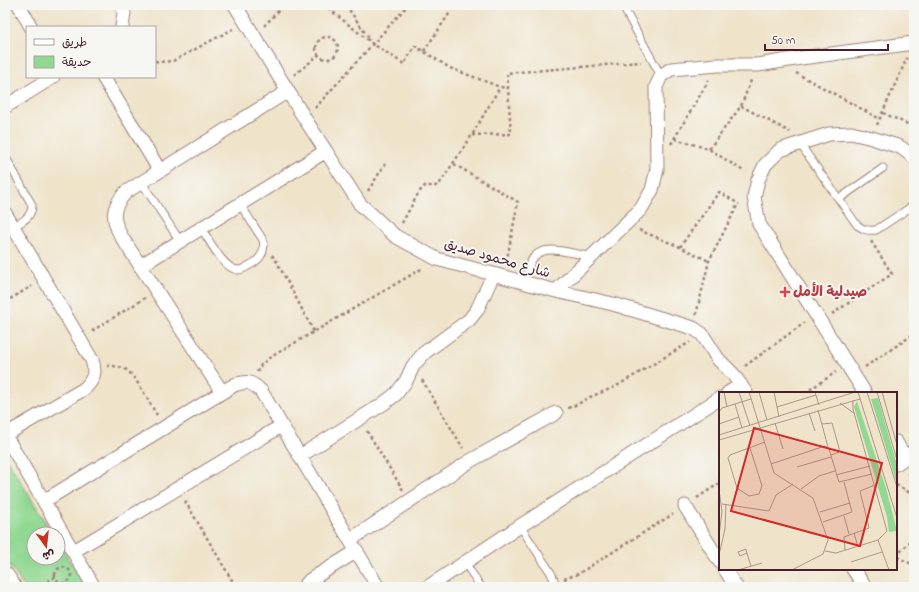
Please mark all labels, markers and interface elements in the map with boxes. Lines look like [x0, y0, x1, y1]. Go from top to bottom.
legend [26, 26, 156, 78]
scale bar [765, 26, 888, 52]
text: 50 m [771, 32, 795, 50]
text: طريق [62, 34, 87, 52]
text: حديقة [62, 54, 91, 72]
street label: شارع محمود صديق [442, 234, 552, 284]
place label: صيدلية الأمل [793, 281, 867, 303]
marker: صيدلية الأمل [780, 287, 790, 297]
inset map [719, 392, 897, 570]
north arrow [26, 526, 66, 566]
text: ش [40, 545, 56, 564]

